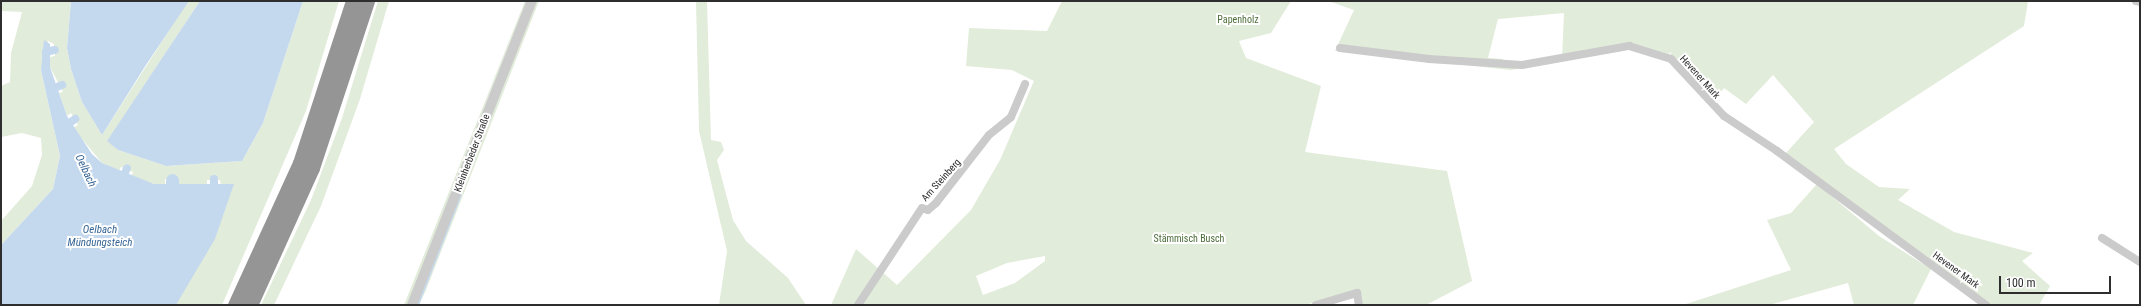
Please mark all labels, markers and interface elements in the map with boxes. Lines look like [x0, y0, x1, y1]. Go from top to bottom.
park label: Papenholz [1217, 14, 1259, 26]
street label: Hevener Mark [1677, 53, 1723, 101]
street label: Kleinherbeder Straße [452, 112, 492, 194]
water label: Oelbach [72, 153, 98, 189]
street label: Am Steinberg [919, 156, 963, 204]
water label: Oelbach Mündungsteich [68, 224, 132, 250]
park label: Stämmisch Busch [1154, 233, 1224, 245]
street label: Hevener Mark [1930, 249, 1982, 291]
scale bar [2001, 268, 2113, 294]
text: 100 m [2006, 276, 2036, 290]

